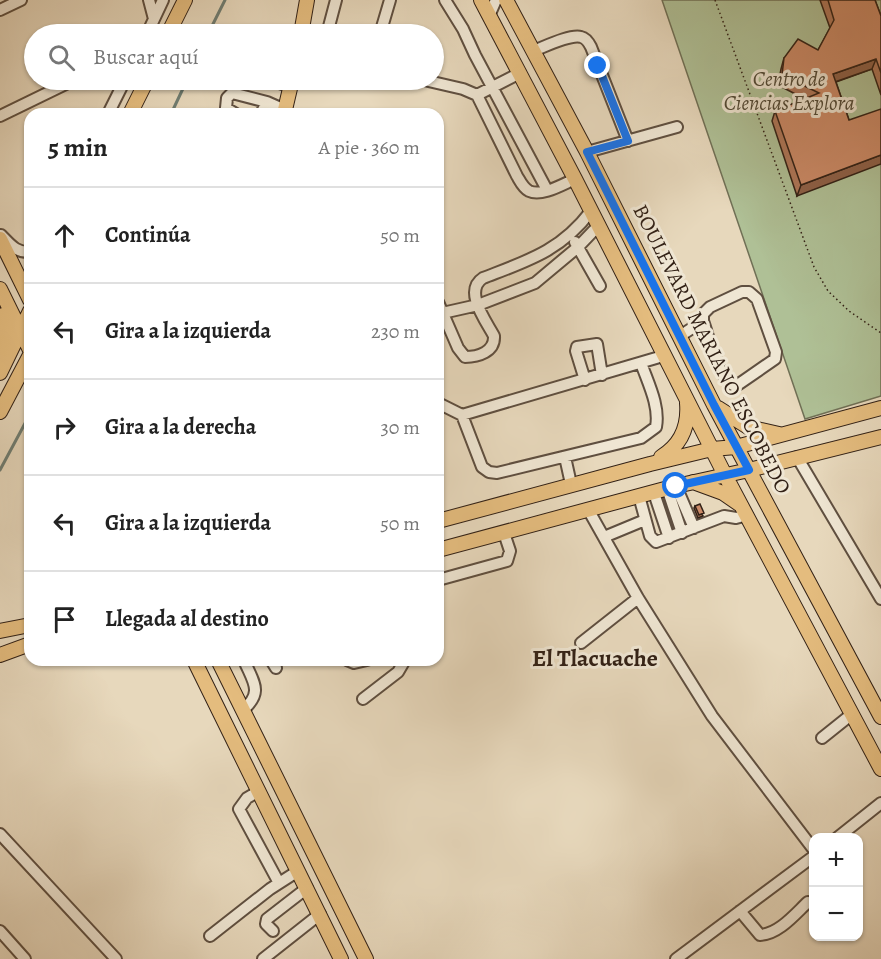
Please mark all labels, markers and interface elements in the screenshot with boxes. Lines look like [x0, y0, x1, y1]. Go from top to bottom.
search box [24, 24, 444, 90]
icon: search [45, 41, 78, 74]
text: Buscar aquí [93, 42, 199, 72]
route end [584, 52, 610, 78]
park label: Centro de Ciencias Explora [724, 65, 855, 117]
text: 5 min [48, 130, 108, 165]
text: A pie · 360 m [319, 134, 420, 161]
street label: BOULEVARD MARIANO ESCOBEDO [627, 199, 797, 499]
icon: ahead [48, 219, 81, 252]
text: Continúa [105, 220, 191, 250]
text: 50 m [380, 222, 420, 249]
icon: left [48, 315, 81, 348]
text: Gira a la izquierda [105, 316, 271, 346]
text: 230 m [371, 318, 420, 345]
icon: right [48, 411, 81, 444]
text: Gira a la derecha [105, 412, 256, 442]
text: 30 m [380, 414, 420, 441]
route start [662, 472, 688, 498]
icon: left [48, 507, 81, 540]
text: Gira a la izquierda [105, 508, 271, 538]
text: 50 m [380, 510, 420, 537]
icon: arrive [48, 603, 81, 636]
text: Llegada al destino [105, 604, 269, 634]
district label: El Tlacuache [532, 642, 658, 674]
map controls [809, 833, 863, 941]
button: + [809, 833, 863, 887]
button: − [809, 887, 863, 941]

